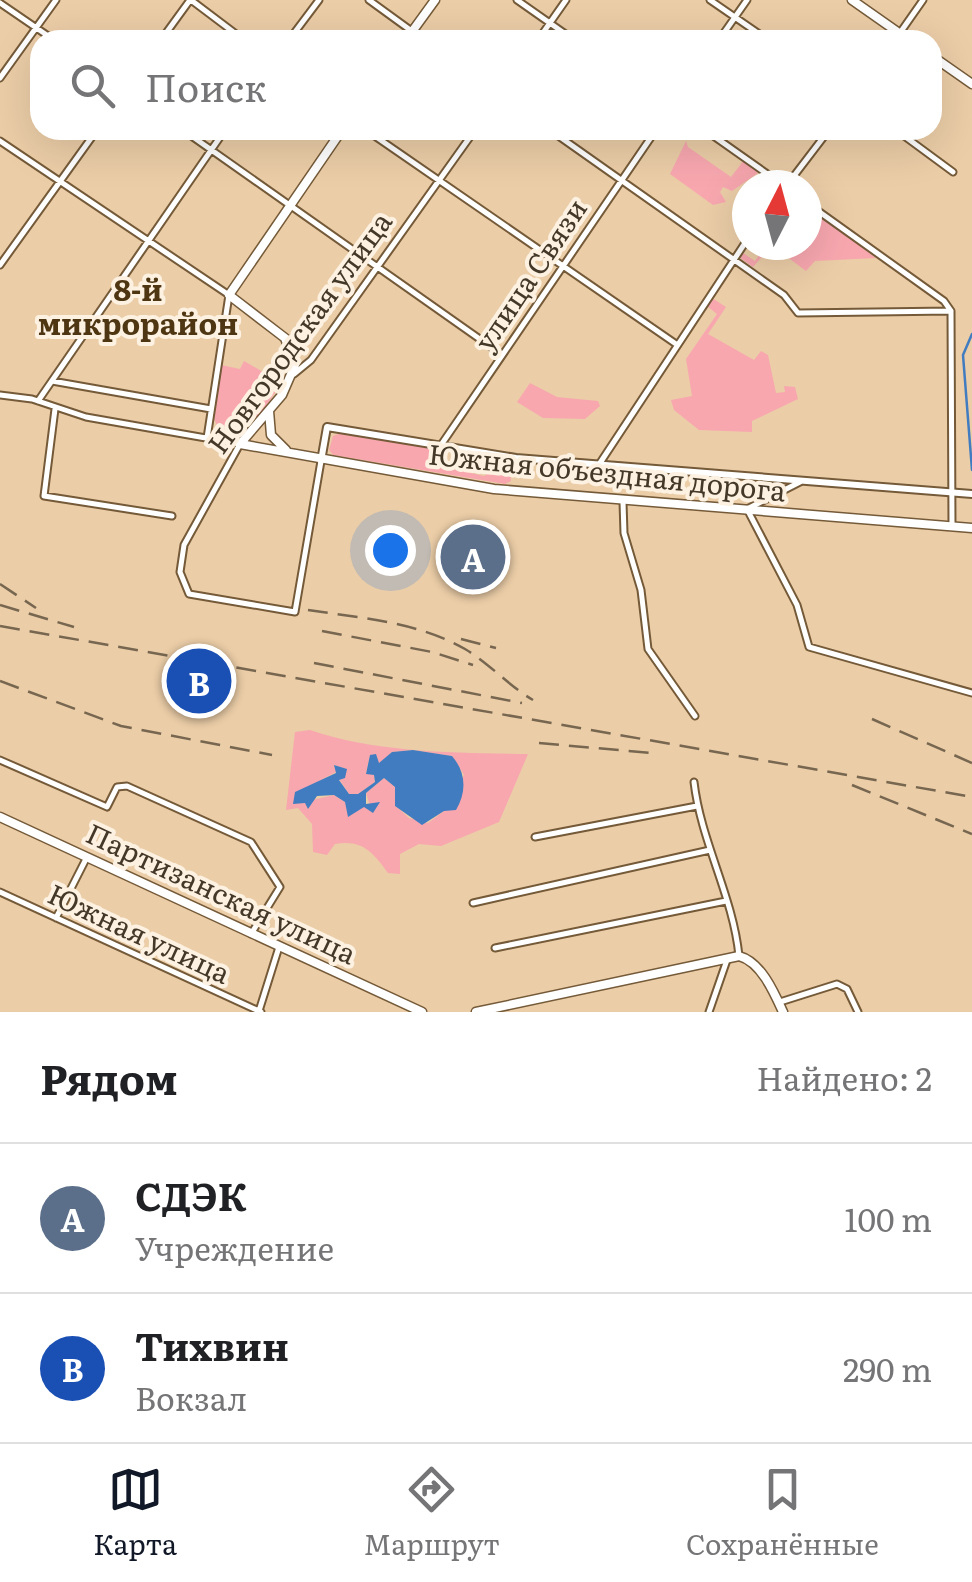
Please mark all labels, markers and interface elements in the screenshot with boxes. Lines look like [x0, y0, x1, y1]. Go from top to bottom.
search box [30, 30, 942, 140]
text: Поиск [145, 57, 267, 114]
icon: search [65, 58, 120, 113]
north arrow [732, 170, 822, 260]
street label: улица Связи [463, 189, 596, 359]
street label: Новгородская улица [196, 202, 401, 461]
district label: 8-й микрорайон [38, 266, 238, 344]
street label: Южная объездная дорога [427, 431, 788, 511]
pin: A [440, 520, 506, 594]
your location [365, 525, 416, 576]
pin: B [166, 644, 232, 718]
street label: Партизанская улица [80, 811, 364, 973]
street label: Южная улица [42, 872, 238, 993]
text: Рядом [40, 1046, 178, 1108]
text: Найдено: 2 [756, 1053, 932, 1101]
text: СДЭК [135, 1166, 247, 1223]
text: A [60, 1194, 85, 1242]
text: 100 m [845, 1194, 932, 1242]
text: Учреждение [135, 1223, 334, 1271]
text: Тихвин [135, 1316, 289, 1373]
text: B [61, 1344, 84, 1392]
text: 290 m [843, 1344, 932, 1392]
text: Вокзал [135, 1373, 247, 1421]
tab: Карта [93, 1462, 177, 1564]
tab: Маршрут [364, 1462, 500, 1564]
tab: Сохранённые [686, 1462, 879, 1564]

